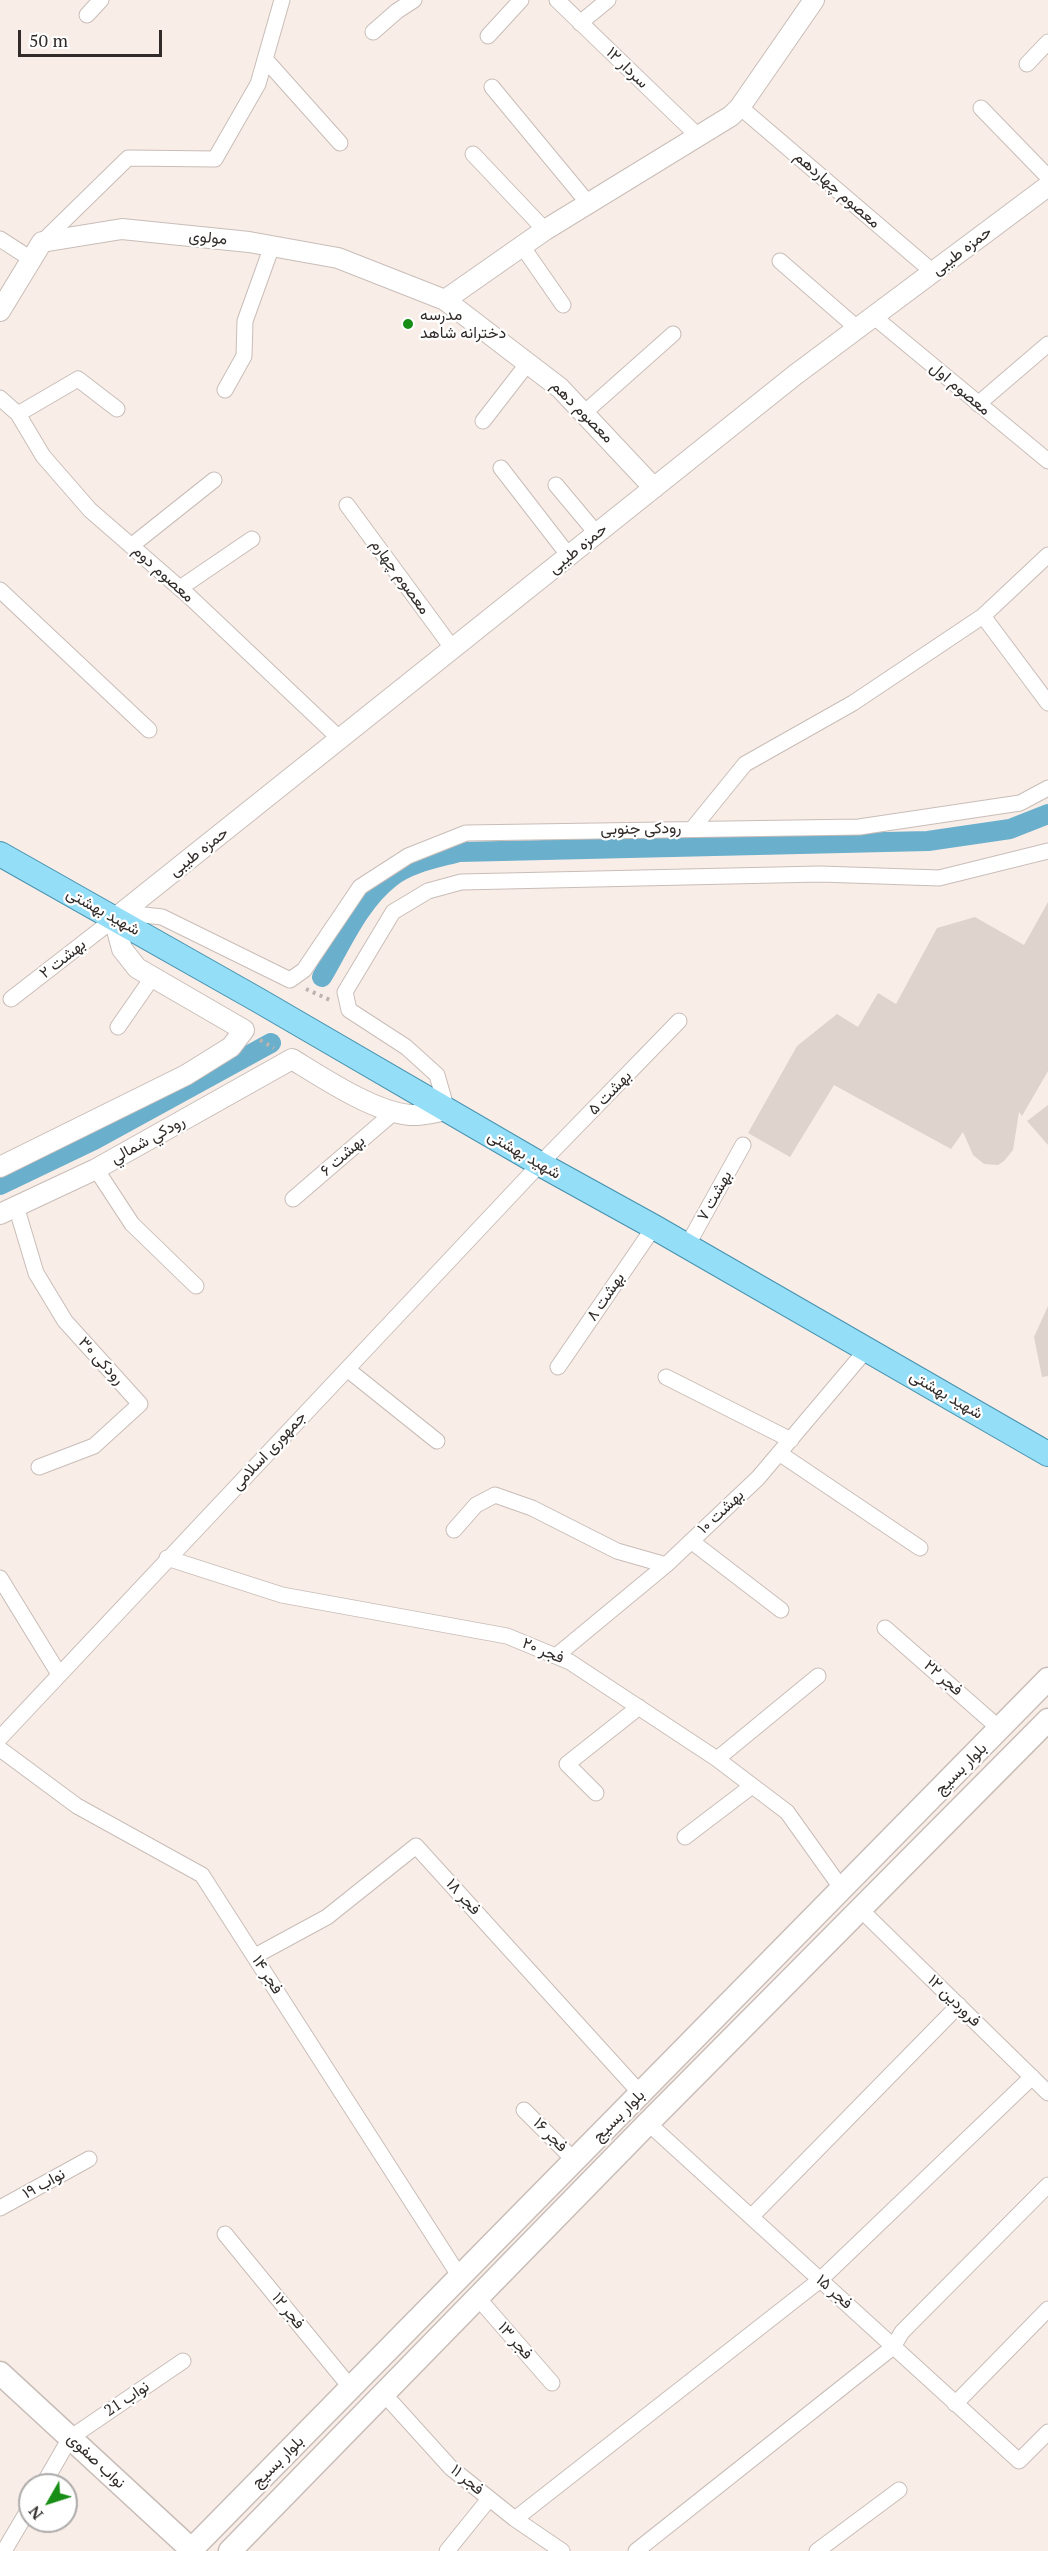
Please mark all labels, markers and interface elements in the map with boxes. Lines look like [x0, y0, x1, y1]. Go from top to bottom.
scale bar [21, 18, 165, 56]
text: 50 m [29, 28, 68, 52]
street label: سردار ۱۲ [602, 43, 652, 93]
street label: معصوم چهاردهم [790, 147, 884, 233]
street label: حمزه طیبی [928, 222, 996, 280]
street label: مولوی [188, 227, 228, 249]
place label: مدرسه دخترانه شاهد [420, 305, 506, 343]
marker: مدرسه دخترانه شاهد [401, 317, 415, 331]
street label: معصوم اول [926, 358, 994, 420]
street label: معصوم دهم [547, 377, 617, 447]
street label: حمزه طیبی [545, 520, 611, 578]
street label: معصوم چهارم [366, 536, 434, 618]
street label: معصوم دوم [128, 541, 198, 607]
street label: رودکی جنوبی [600, 819, 682, 839]
street label: حمزه طیبی [166, 823, 232, 881]
street label: شهید بهشتی [63, 884, 143, 940]
street label: بهشت ۲ [36, 935, 90, 983]
street label: بهشت ۵ [584, 1067, 636, 1119]
street label: رودکي شمالي [107, 1112, 189, 1168]
street label: شهید بهشتی [484, 1126, 564, 1184]
street label: بهشت ۶ [317, 1131, 369, 1181]
street label: بهشت ۷ [693, 1168, 737, 1224]
street label: بهشت ۸ [583, 1269, 629, 1325]
street label: رودکی ۳۰ [74, 1333, 128, 1389]
street label: شهید بهشتی [906, 1366, 986, 1424]
street label: جمهوری اسلامی [228, 1408, 310, 1494]
street label: بهشت ۱۰ [694, 1486, 748, 1538]
street label: فجر ۲۰ [519, 1634, 567, 1668]
street label: فجر ۲۲ [920, 1656, 966, 1700]
street label: بلوار بسیج [931, 1739, 991, 1799]
street label: فجر ۱۸ [442, 1875, 484, 1919]
street label: فجر ۱۴ [247, 1952, 287, 1998]
street label: ۱۲ فروردین [924, 1971, 984, 2031]
street label: بلوار بسیج [589, 2086, 649, 2146]
street label: فجر ۱۶ [529, 2114, 571, 2156]
street label: نواب ۱۹ [19, 2165, 69, 2203]
street label: فجر ۱۵ [812, 2271, 856, 2313]
street label: فجر ۱۲ [268, 2289, 308, 2333]
street label: فجر ۱۳ [494, 2318, 536, 2364]
street label: نواب 21 [101, 2377, 153, 2421]
street label: نواب صفوی [63, 2429, 129, 2493]
street label: بلوار بسیج [248, 2432, 308, 2492]
street label: فجر ۱۱ [446, 2461, 488, 2499]
north arrow [18, 2473, 78, 2533]
text: N [23, 2501, 48, 2525]

